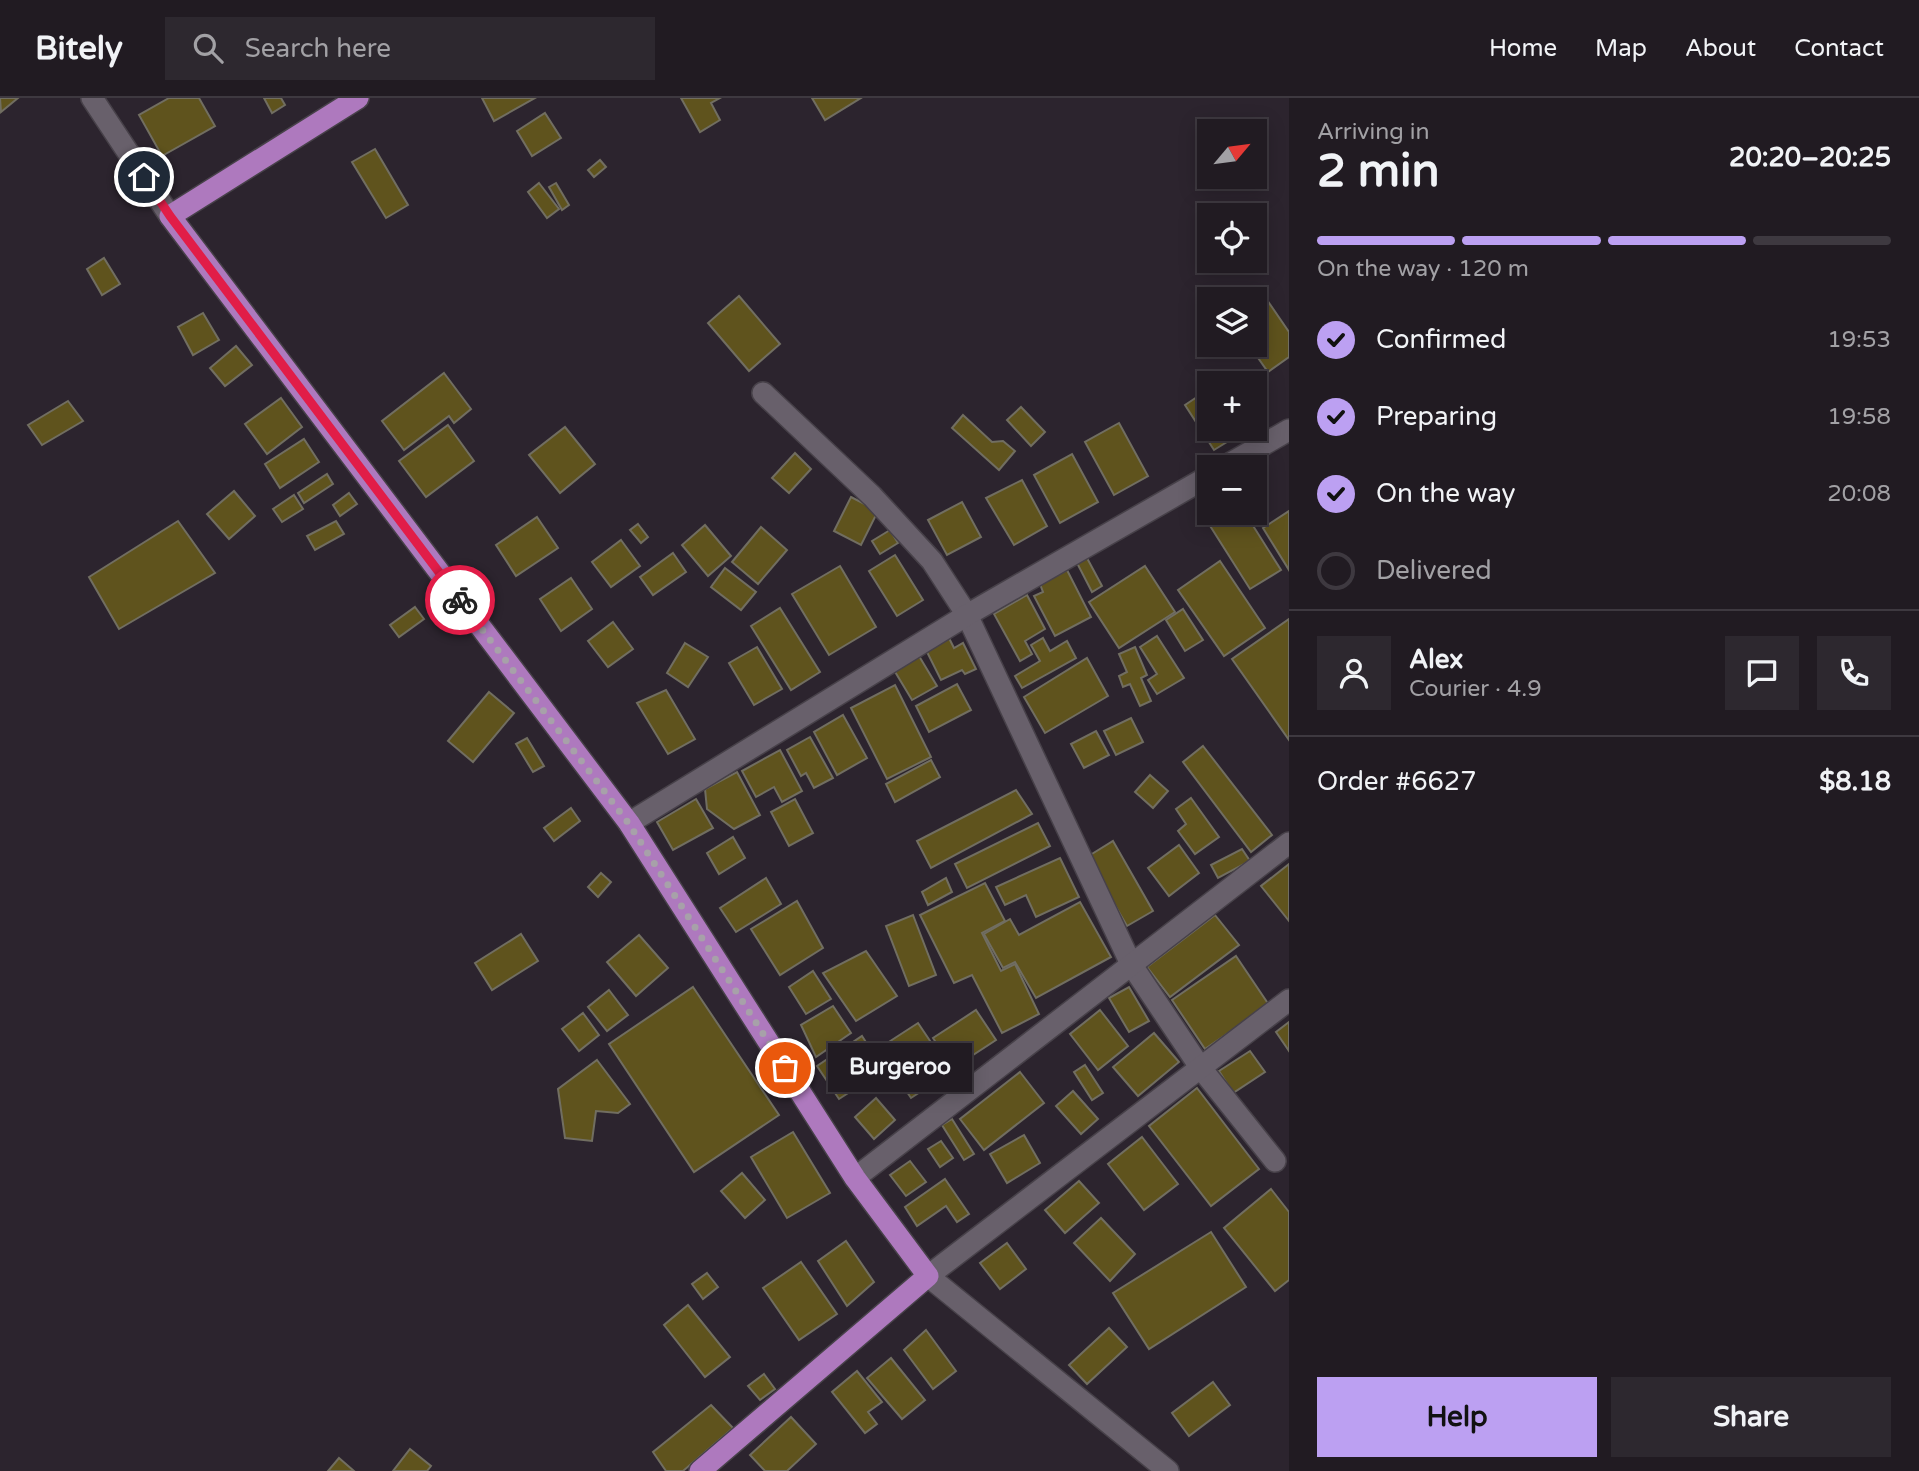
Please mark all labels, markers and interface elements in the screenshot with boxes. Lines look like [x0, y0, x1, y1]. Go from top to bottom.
search box [165, 17, 655, 80]
text: Bitely [35, 29, 123, 68]
icon: search [189, 29, 227, 67]
text: Search here [245, 33, 391, 64]
text: Home [1489, 34, 1557, 63]
text: Map [1595, 34, 1647, 63]
text: About [1685, 34, 1756, 63]
text: Contact [1794, 34, 1884, 63]
text: Arriving in [1317, 118, 1430, 146]
north arrow [1197, 119, 1267, 189]
map controls [1197, 119, 1267, 525]
text: 20:20–20:25 [1729, 142, 1891, 173]
text: 2 min [1317, 144, 1440, 199]
pin [114, 147, 174, 207]
icon: home [125, 158, 163, 196]
button: locate [1197, 203, 1267, 273]
text: On the way · 120 m [1317, 255, 1529, 283]
button: layers [1197, 287, 1267, 357]
icon: check [1317, 321, 1355, 359]
text: Confirmed [1376, 324, 1506, 355]
text: 19:53 [1827, 326, 1891, 354]
button: + [1197, 371, 1267, 441]
icon: check [1317, 398, 1355, 436]
text: Preparing [1376, 401, 1497, 432]
text: 19:58 [1827, 403, 1891, 431]
button: − [1197, 455, 1267, 525]
icon: check [1317, 475, 1355, 513]
text: On the way [1376, 478, 1516, 509]
text: 20:08 [1827, 480, 1891, 508]
text: Delivered [1376, 555, 1492, 586]
courier [425, 565, 495, 635]
icon: bike [441, 581, 479, 619]
button: person [1317, 636, 1391, 710]
button: chat [1725, 636, 1799, 710]
button: phone [1817, 636, 1891, 710]
text: Alex [1409, 644, 1463, 675]
text: Courier · 4.9 [1409, 675, 1542, 703]
text: Order #6627 [1317, 766, 1477, 797]
text: $8.18 [1819, 766, 1891, 797]
pin [755, 1038, 815, 1098]
callout: Burgeroo [827, 1044, 970, 1093]
icon: bag [766, 1049, 804, 1087]
text: Burgeroo [849, 1053, 951, 1081]
button: Help [1317, 1377, 1597, 1457]
button: Share [1611, 1377, 1891, 1457]

